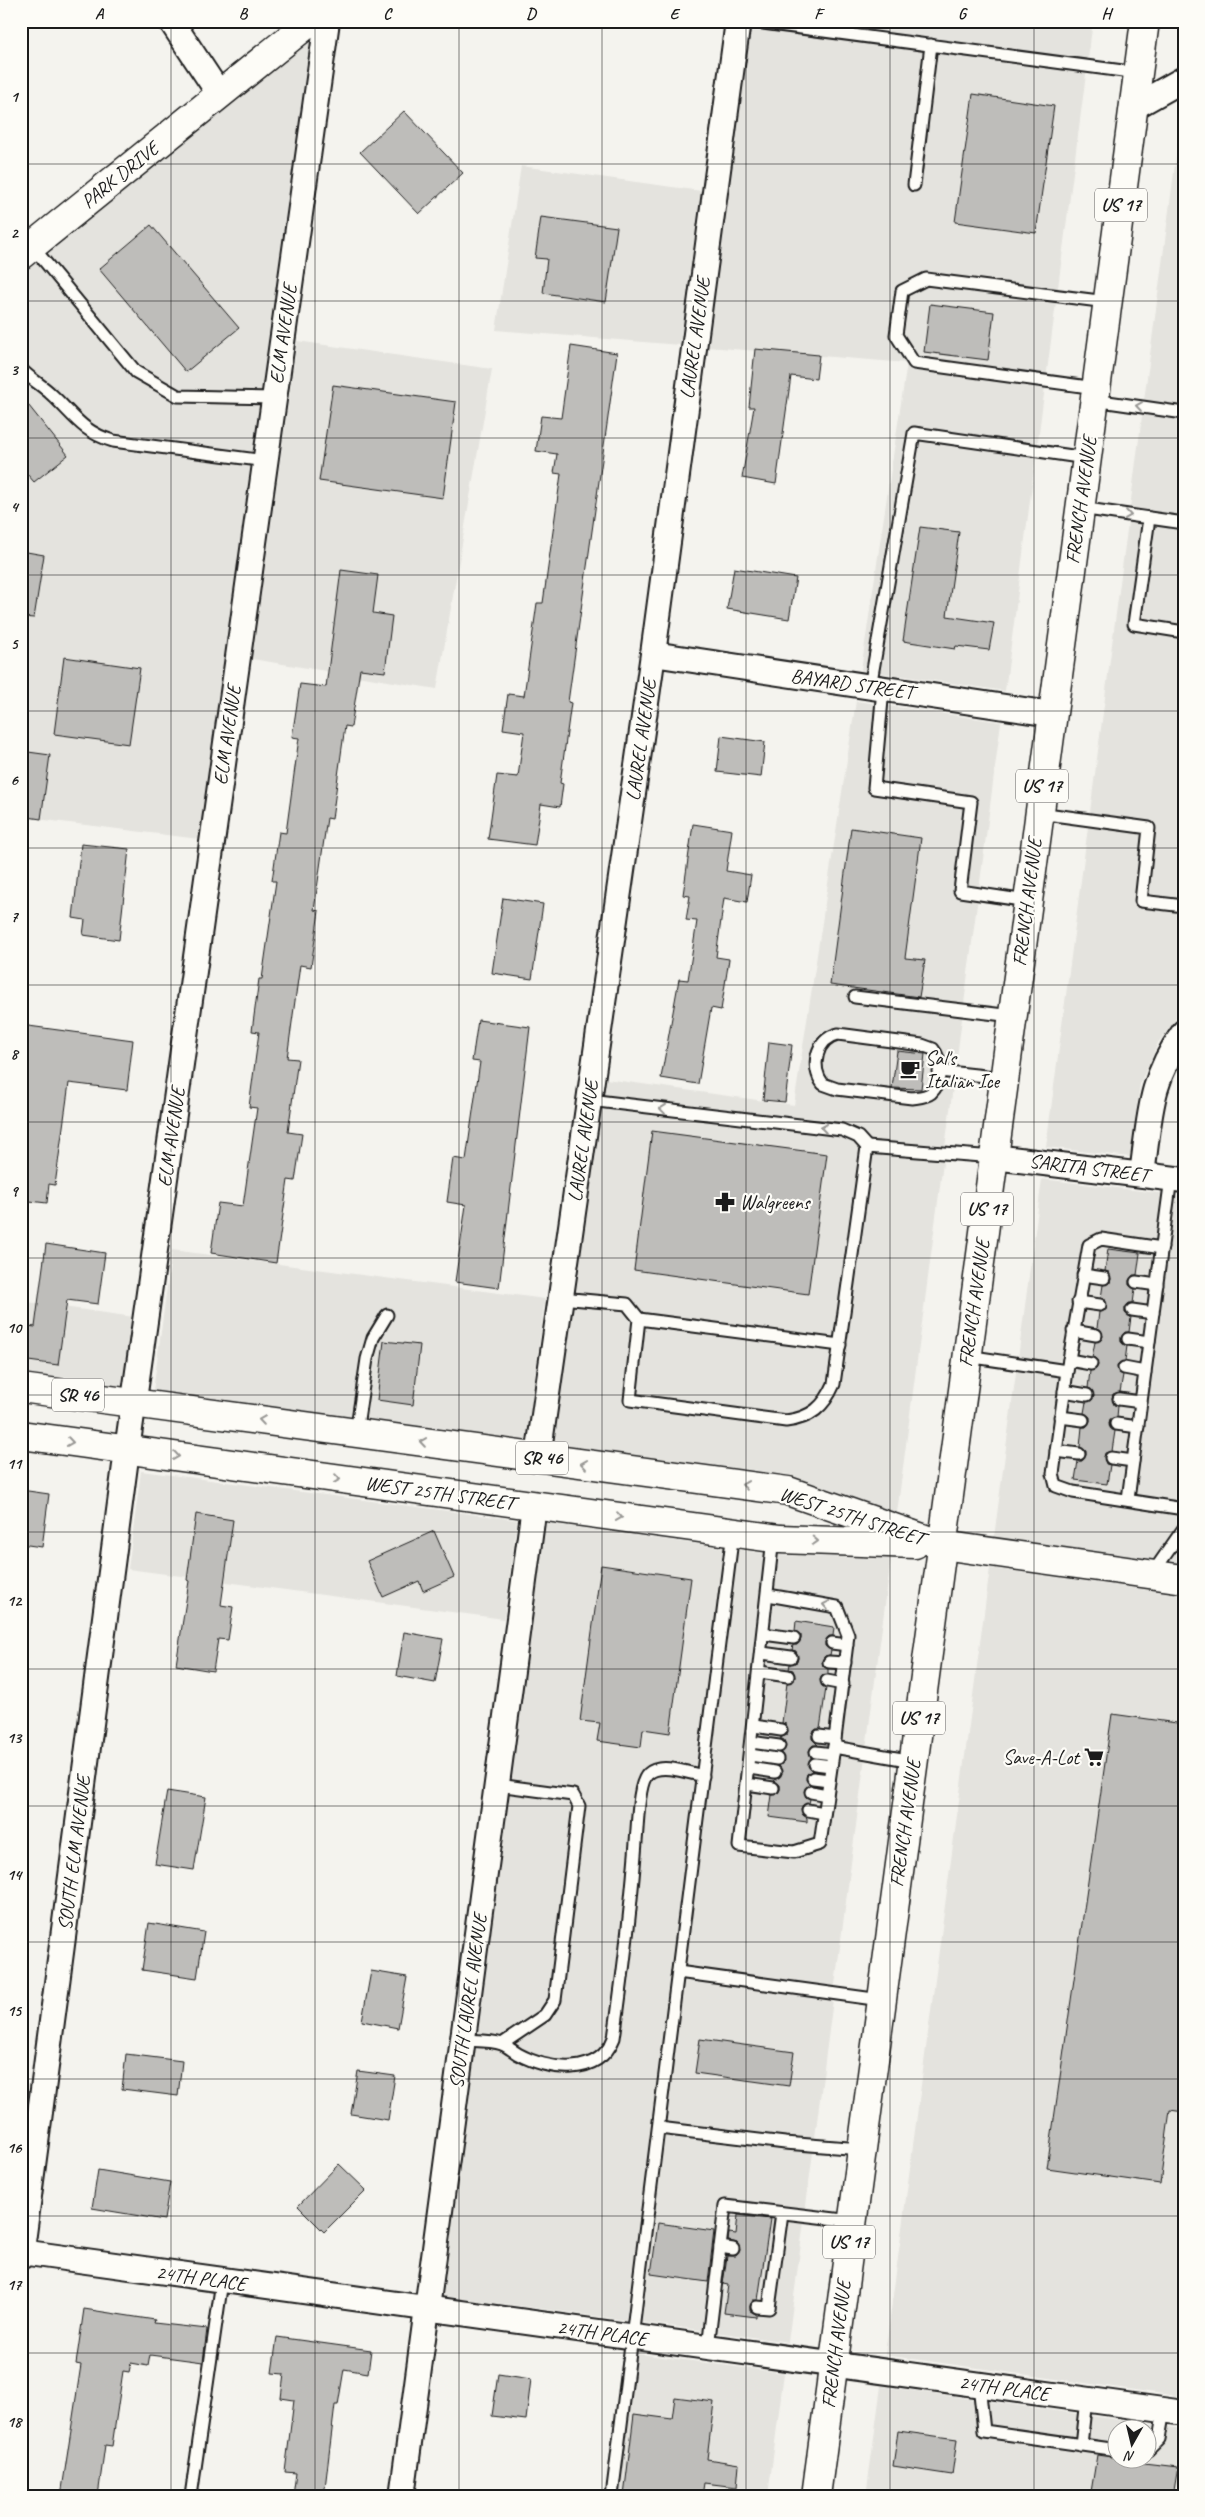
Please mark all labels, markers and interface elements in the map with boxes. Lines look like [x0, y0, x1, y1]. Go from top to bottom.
text: A [95, 4, 105, 24]
text: B [239, 4, 249, 24]
text: C [383, 4, 393, 24]
text: D [526, 4, 537, 24]
text: E [670, 4, 681, 24]
text: F [814, 4, 825, 24]
text: G [958, 4, 968, 24]
text: H [1101, 4, 1113, 24]
text: 1 [10, 87, 19, 107]
street label: PARK DRIVE [76, 134, 166, 214]
road number: US 17 [1095, 188, 1147, 222]
text: 2 [10, 223, 19, 243]
street label: LAUREL AVENUE [674, 273, 716, 400]
street label: ELM AVENUE [264, 280, 303, 385]
text: 3 [10, 360, 19, 380]
one-way arrow [1135, 401, 1143, 412]
street label: FRENCH AVENUE [1060, 432, 1103, 565]
text: 4 [10, 497, 19, 517]
one-way arrow [1124, 509, 1132, 520]
text: 5 [11, 634, 20, 654]
street label: BAYARD STREET [789, 663, 920, 706]
street label: LAUREL AVENUE [620, 675, 662, 802]
street label: ELM AVENUE [208, 681, 247, 786]
road number: US 17 [1016, 769, 1068, 802]
text: 6 [10, 770, 19, 790]
street label: FRENCH AVENUE [1007, 834, 1048, 967]
text: 7 [10, 907, 19, 927]
text: 8 [10, 1044, 19, 1064]
place label: Sal's Italian Ice [925, 1046, 1001, 1094]
cafe icon: Sal's Italian Ice [899, 1058, 921, 1080]
street label: LAUREL AVENUE [562, 1076, 604, 1203]
street label: ELM AVENUE [152, 1083, 191, 1188]
one-way arrow [659, 1104, 667, 1115]
one-way arrow [820, 1123, 828, 1134]
street label: SARITA STREET [1028, 1148, 1154, 1188]
text: 9 [10, 1181, 19, 1201]
place label: Walgreens [740, 1190, 812, 1215]
pharmacy icon: Walgreens [714, 1191, 736, 1213]
road number: US 17 [961, 1192, 1013, 1226]
street label: FRENCH AVENUE [953, 1235, 996, 1368]
text: 10 [7, 1318, 23, 1338]
road number: SR 46 [52, 1378, 104, 1412]
one-way arrow [258, 1415, 266, 1426]
one-way arrow [65, 1436, 74, 1446]
one-way arrow [419, 1437, 427, 1448]
road number: SR 46 [516, 1442, 568, 1475]
one-way arrow [171, 1451, 180, 1461]
text: 11 [7, 1454, 23, 1474]
one-way arrow [580, 1459, 589, 1469]
street label: WEST 25TH STREET [364, 1470, 521, 1517]
one-way arrow [332, 1473, 341, 1483]
one-way arrow [741, 1480, 749, 1491]
street label: WEST 25TH STREET [777, 1481, 932, 1553]
one-way arrow [615, 1511, 623, 1522]
one-way arrow [811, 1535, 819, 1546]
text: 12 [7, 1591, 23, 1611]
one-way arrow [822, 1600, 830, 1610]
road number: US 17 [893, 1702, 945, 1735]
text: 13 [7, 1728, 23, 1748]
place label: Save-A-Lot [1003, 1745, 1081, 1770]
supermarket icon: Save-A-Lot [1083, 1746, 1105, 1768]
street label: FRENCH AVENUE [884, 1755, 927, 1888]
street label: SOUTH ELM AVENUE [52, 1772, 96, 1932]
text: 14 [7, 1865, 23, 1885]
street label: SOUTH LAUREL AVENUE [443, 1909, 493, 2090]
text: 15 [7, 2001, 23, 2021]
text: 16 [7, 2138, 23, 2158]
road number: US 17 [823, 2226, 875, 2258]
street label: 24TH PLACE [154, 2259, 251, 2297]
text: 17 [7, 2275, 23, 2295]
street label: FRENCH AVENUE [816, 2276, 857, 2409]
street label: 24TH PLACE [555, 2314, 652, 2352]
street label: 24TH PLACE [957, 2369, 1054, 2407]
text: 18 [7, 2412, 23, 2432]
north arrow [1108, 2420, 1158, 2470]
text: N [1122, 2447, 1136, 2465]

